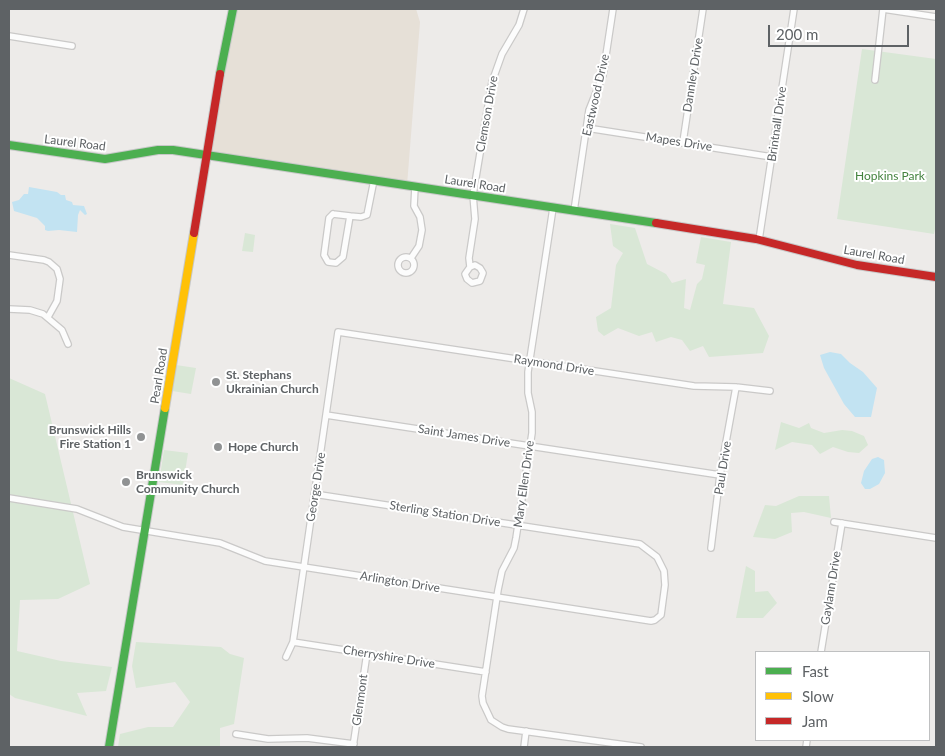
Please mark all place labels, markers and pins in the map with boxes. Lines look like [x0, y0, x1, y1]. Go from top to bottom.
place label: St. Stephans Ukrainian Church [226, 368, 319, 396]
marker: St. Stephans Ukrainian Church [210, 376, 222, 388]
place label: Brunswick Hills Fire Station 1 [49, 423, 131, 451]
marker: Brunswick Hills Fire Station 1 [135, 431, 147, 443]
place label: Hope Church [228, 440, 298, 454]
marker: Hope Church [212, 441, 224, 453]
place label: Brunswick Community Church [136, 468, 239, 496]
marker: Brunswick Community Church [120, 476, 132, 488]

